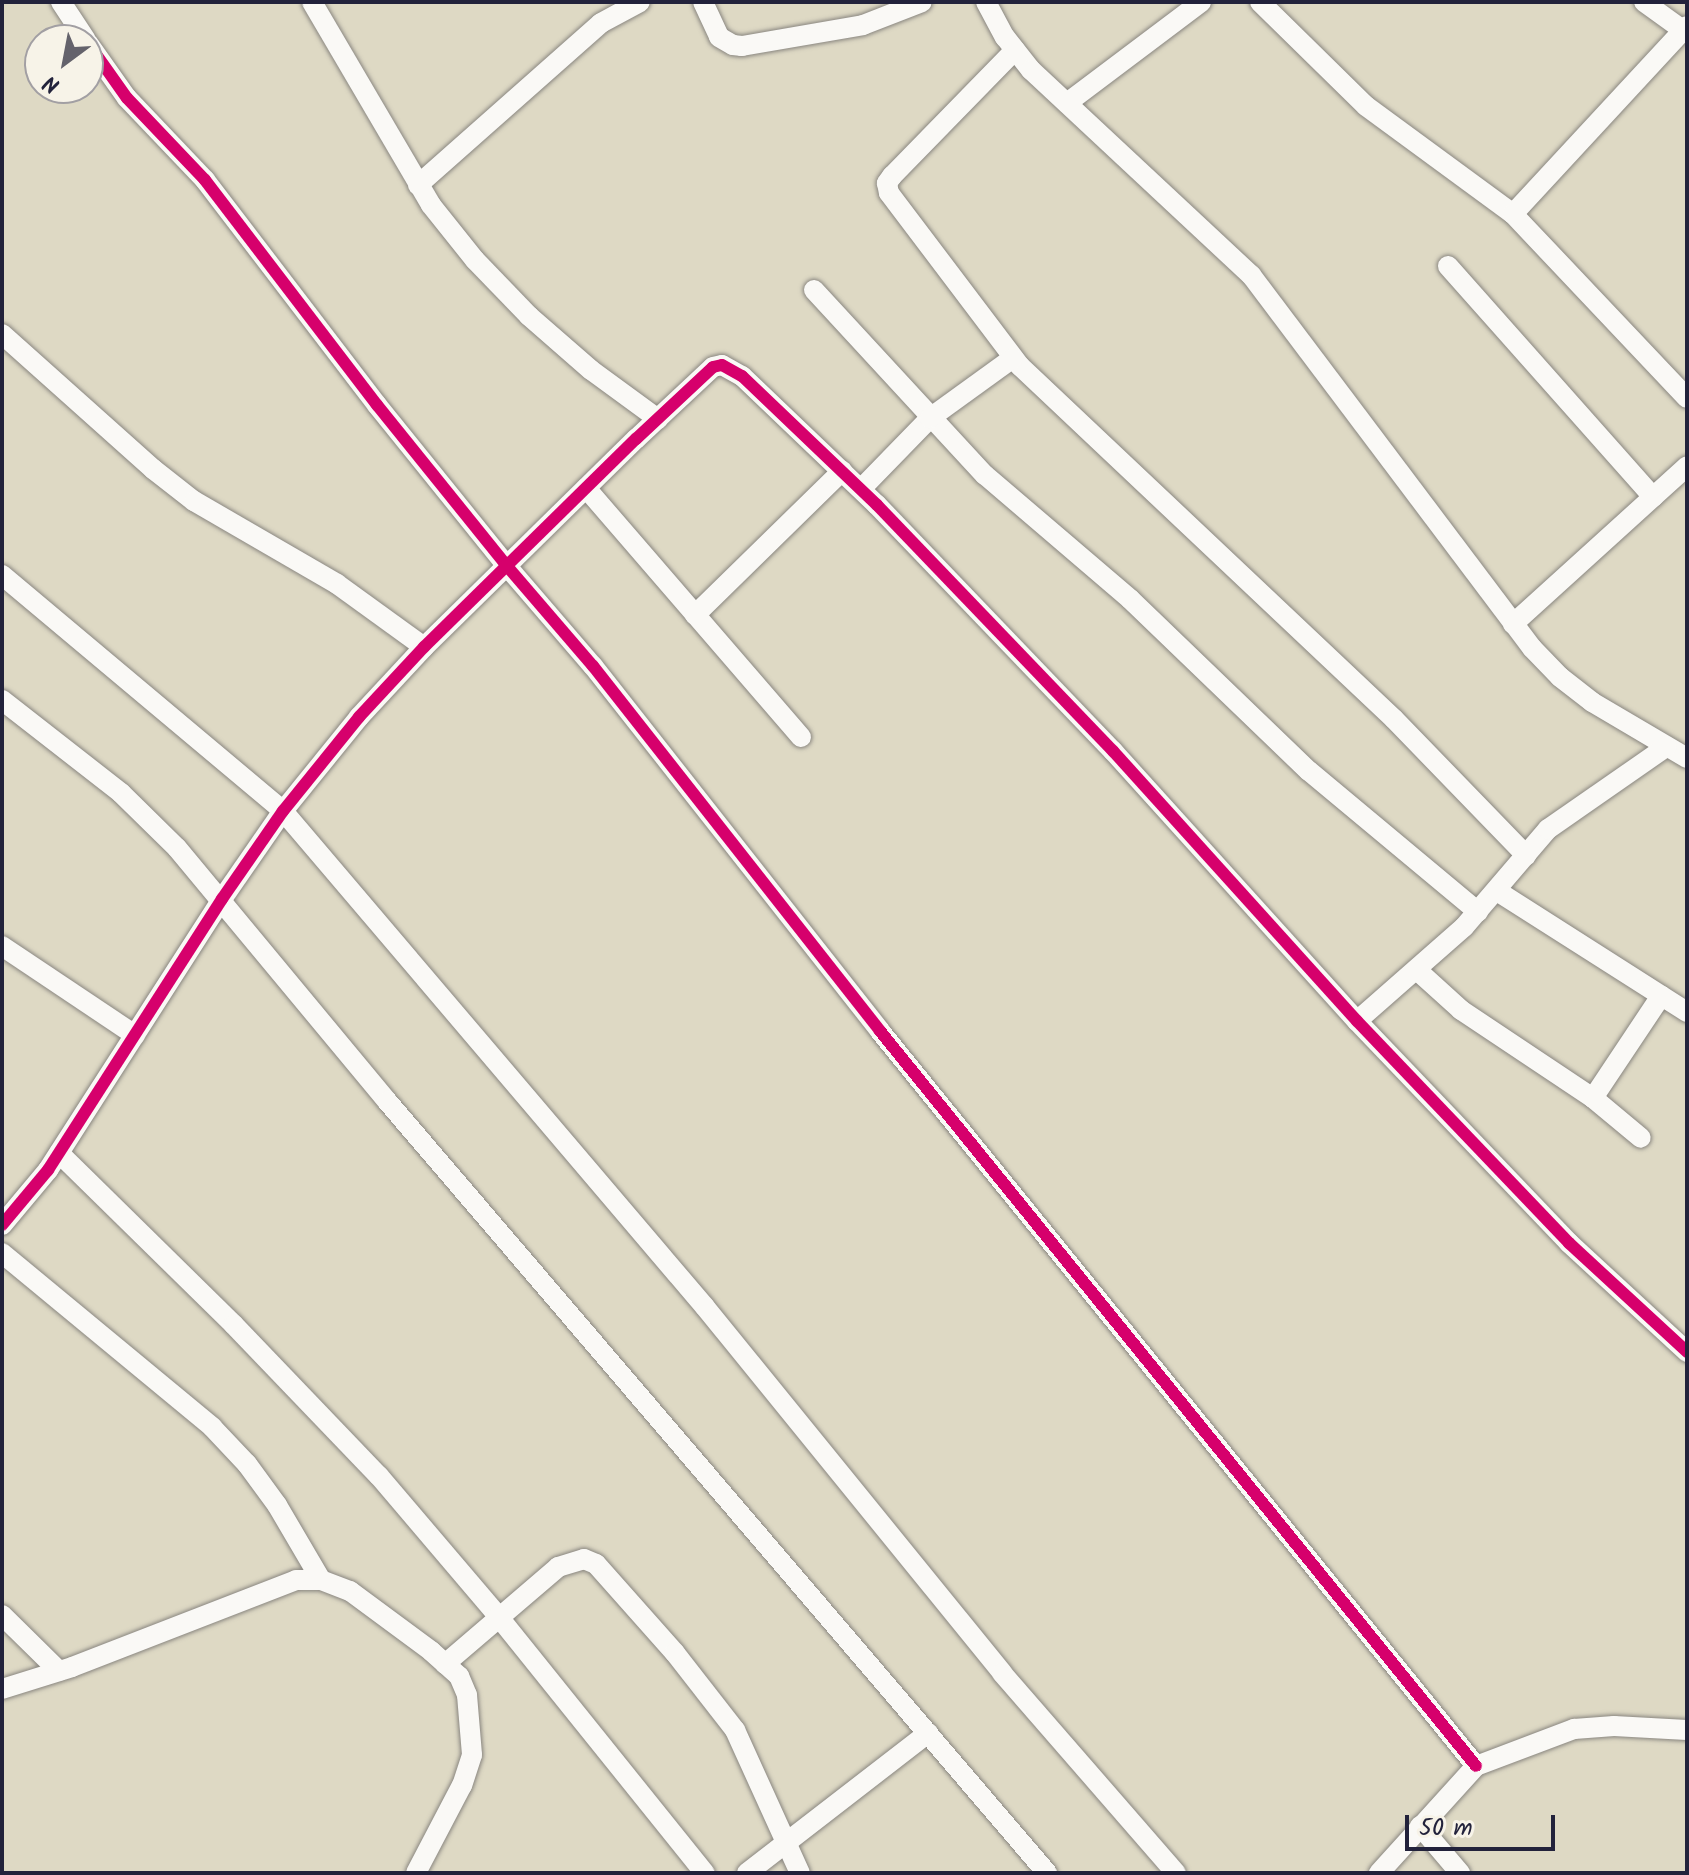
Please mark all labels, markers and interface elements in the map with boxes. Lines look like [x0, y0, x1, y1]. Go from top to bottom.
north arrow [24, 24, 104, 104]
text: N [37, 65, 67, 102]
scale bar [1409, 1799, 1559, 1849]
text: 50 m [1419, 1809, 1473, 1848]

